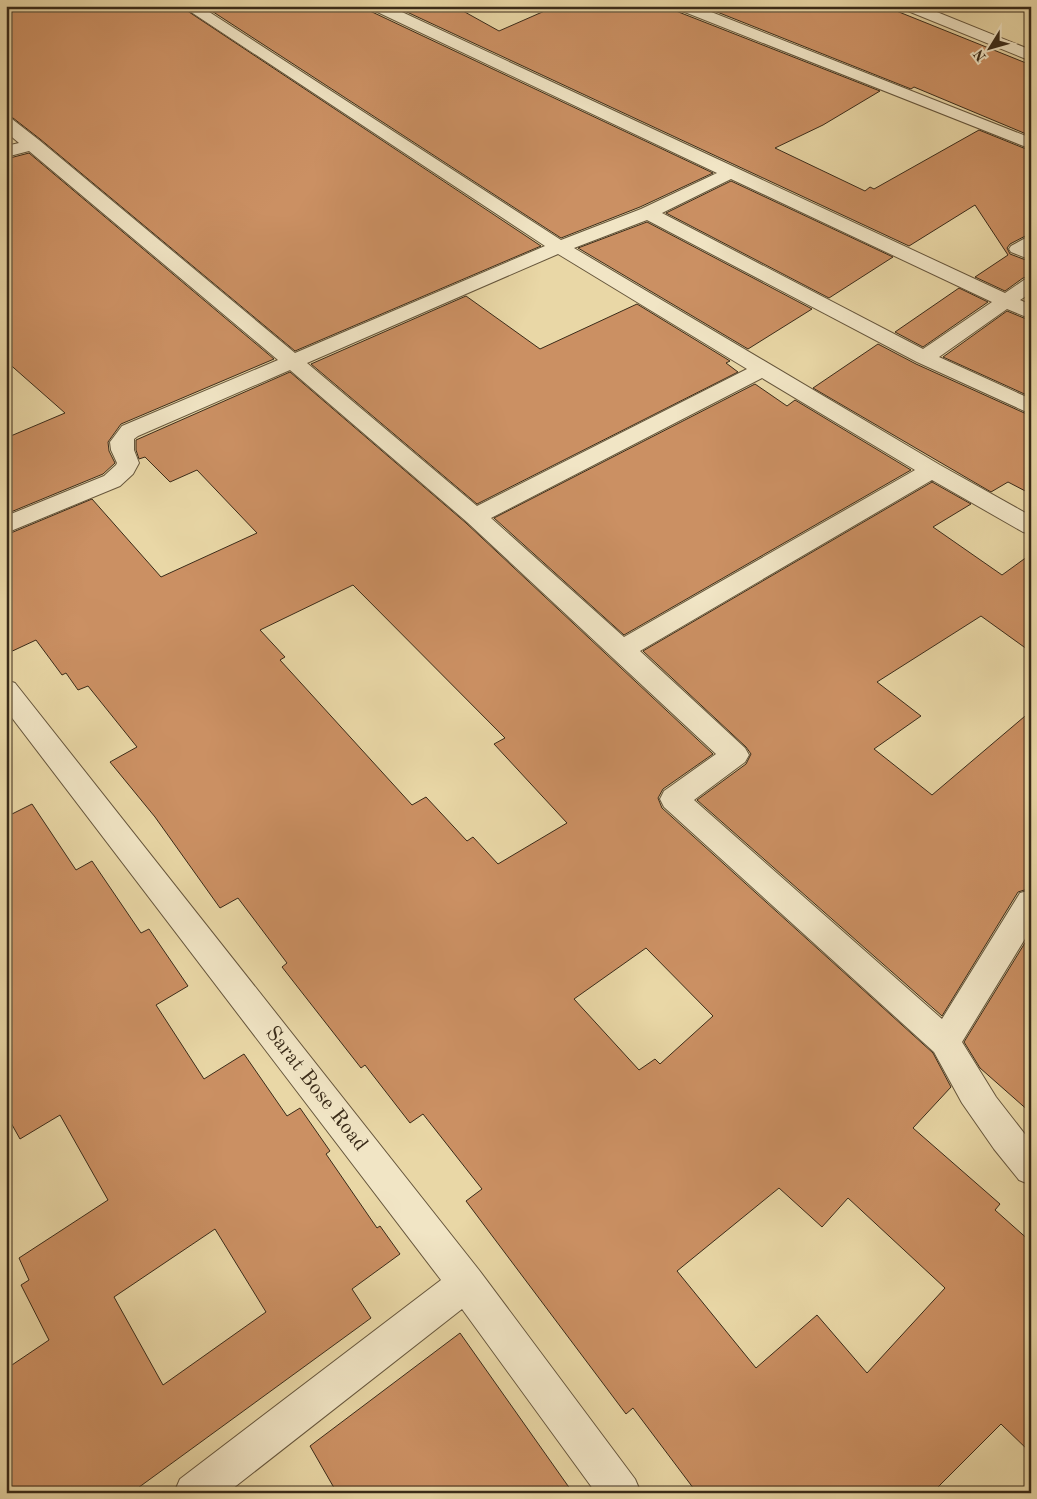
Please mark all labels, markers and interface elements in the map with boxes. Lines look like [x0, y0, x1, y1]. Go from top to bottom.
north arrow [964, 22, 1014, 72]
text: N [971, 46, 989, 64]
street label: Sarat Bose Road [261, 1023, 371, 1155]

